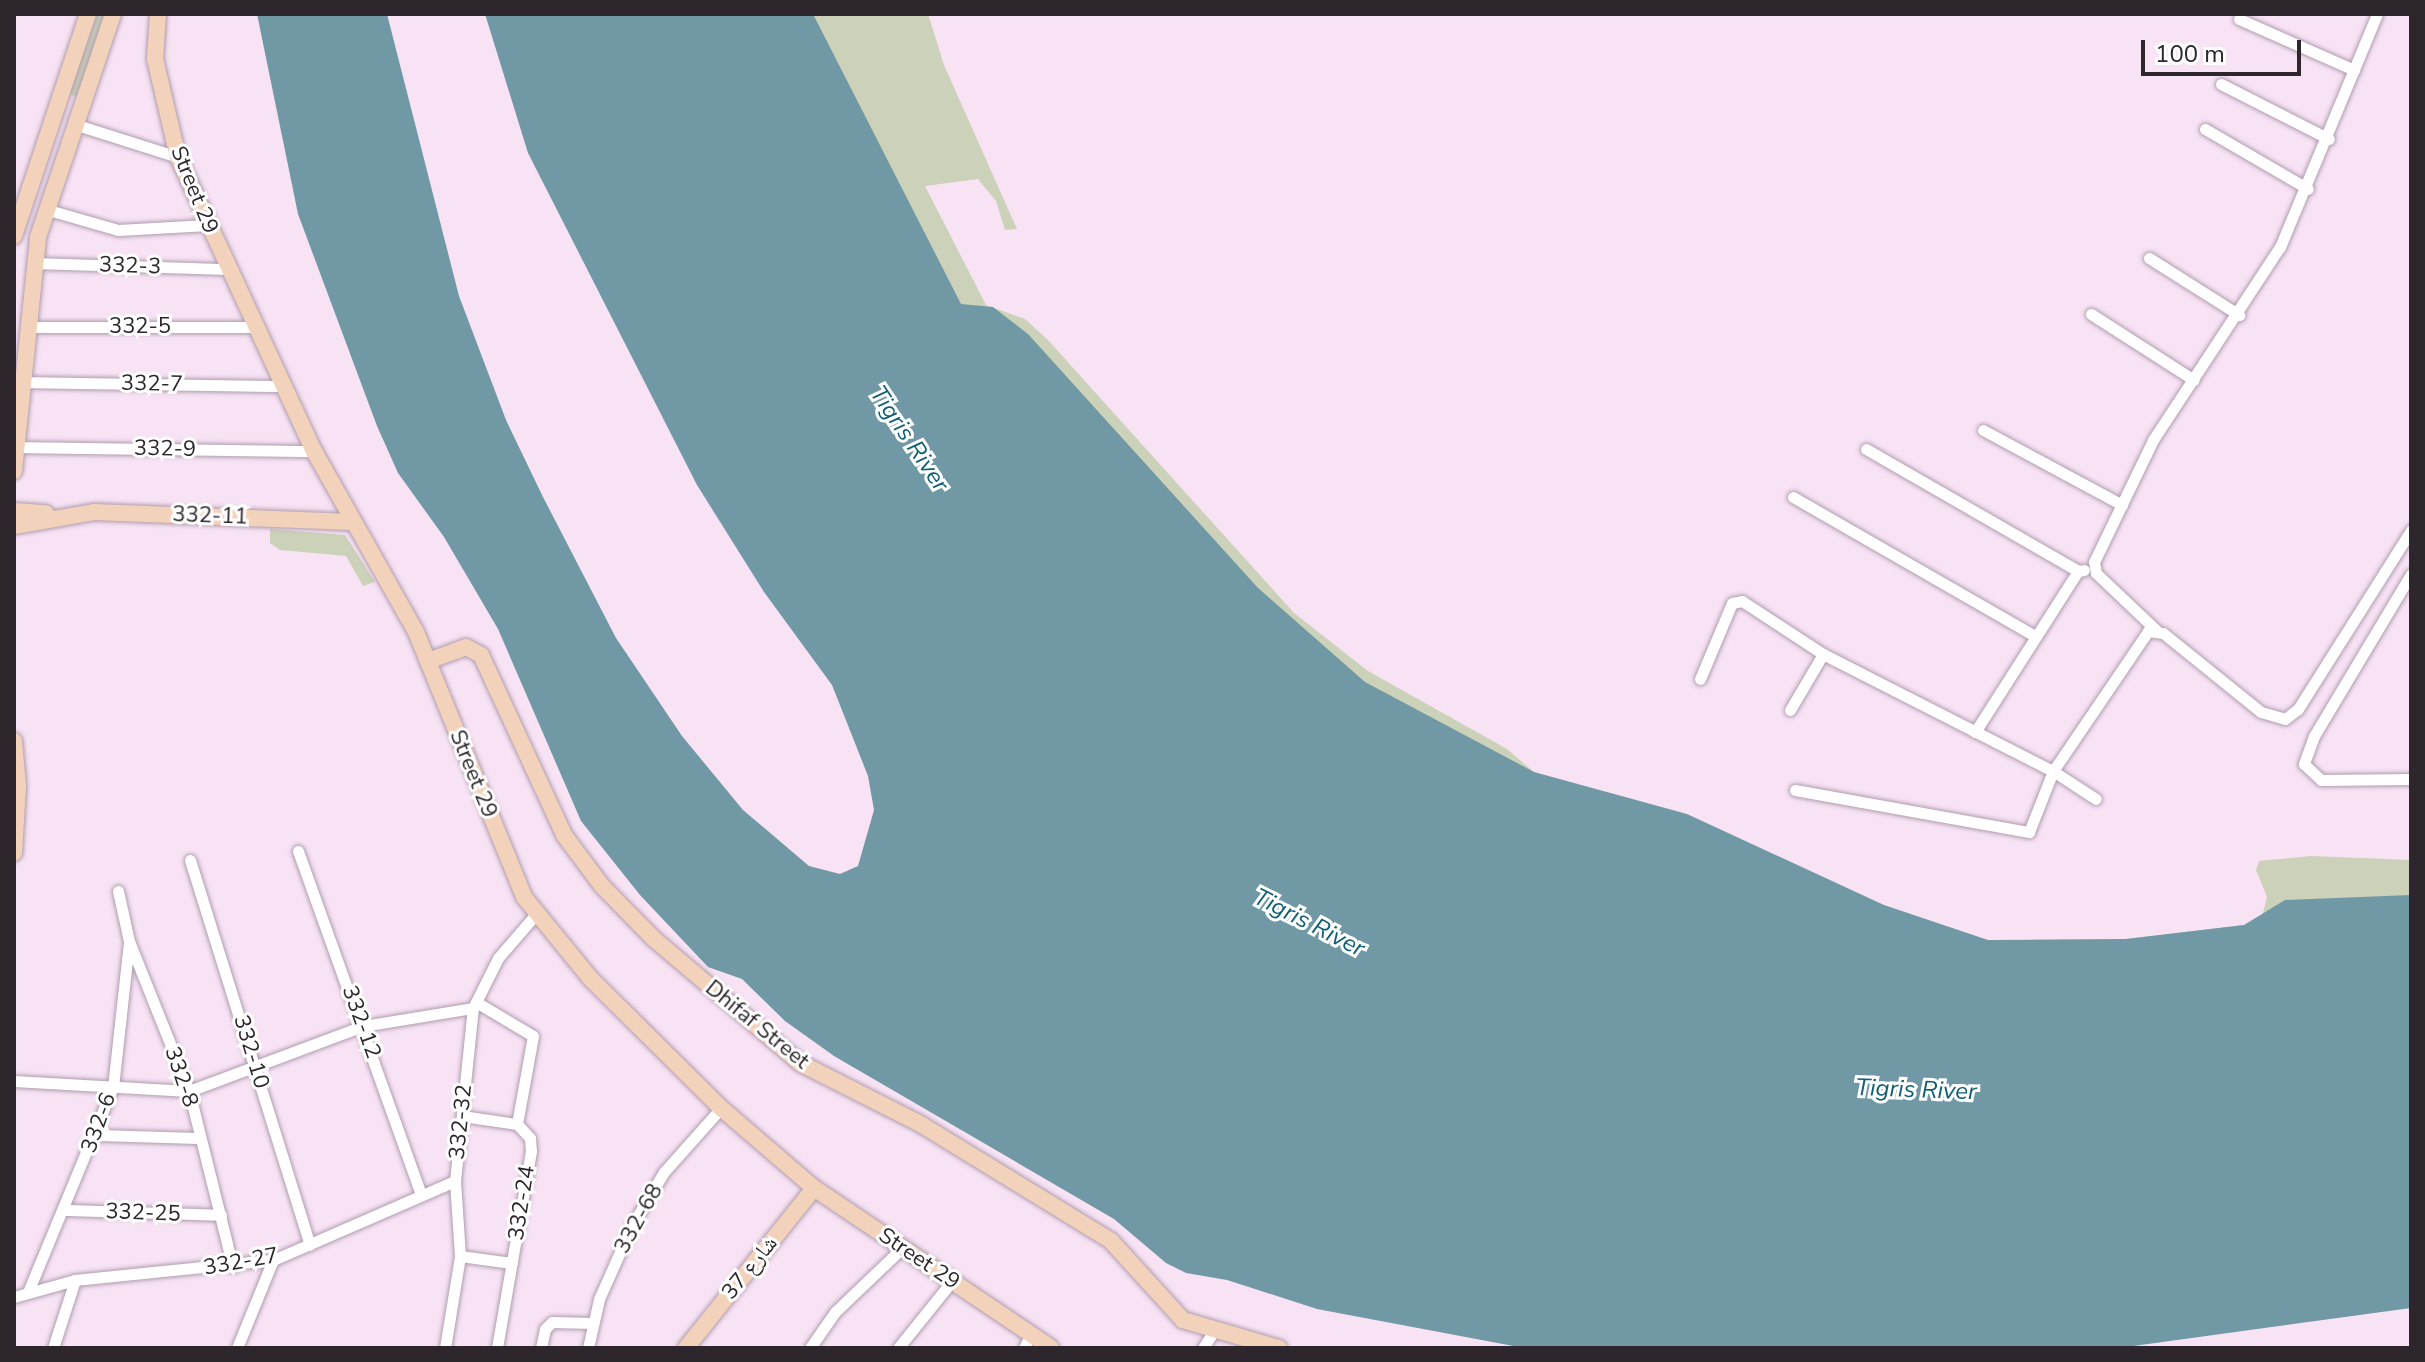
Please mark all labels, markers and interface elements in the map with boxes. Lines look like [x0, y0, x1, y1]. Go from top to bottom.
scale bar [2145, 24, 2305, 74]
text: 100 m [2155, 38, 2225, 70]
street label: Street 29 [165, 142, 223, 238]
street label: 332-3 [98, 252, 162, 280]
street label: 332-5 [109, 314, 171, 340]
street label: 332-7 [121, 370, 183, 398]
water label: Tigris River [863, 381, 955, 497]
street label: 332-9 [134, 435, 196, 463]
street label: 332-11 [172, 501, 248, 531]
street label: Street 29 [444, 726, 502, 822]
water label: Tigris River [1249, 883, 1369, 963]
street label: Dhifaf Street [700, 975, 814, 1075]
street label: 332-12 [336, 982, 386, 1062]
street label: 332-10 [227, 1012, 275, 1092]
street label: 332-8 [158, 1043, 204, 1111]
water label: Tigris River [1855, 1073, 1977, 1107]
street label: 332-32 [444, 1083, 478, 1161]
street label: 332-6 [76, 1089, 122, 1157]
street label: 332-24 [503, 1164, 541, 1242]
street label: 332-68 [609, 1180, 669, 1258]
street label: 332-25 [105, 1198, 181, 1228]
street label: Street 29 [873, 1222, 965, 1296]
street label: شارع 37 [716, 1231, 784, 1305]
street label: 332-27 [202, 1242, 280, 1282]

